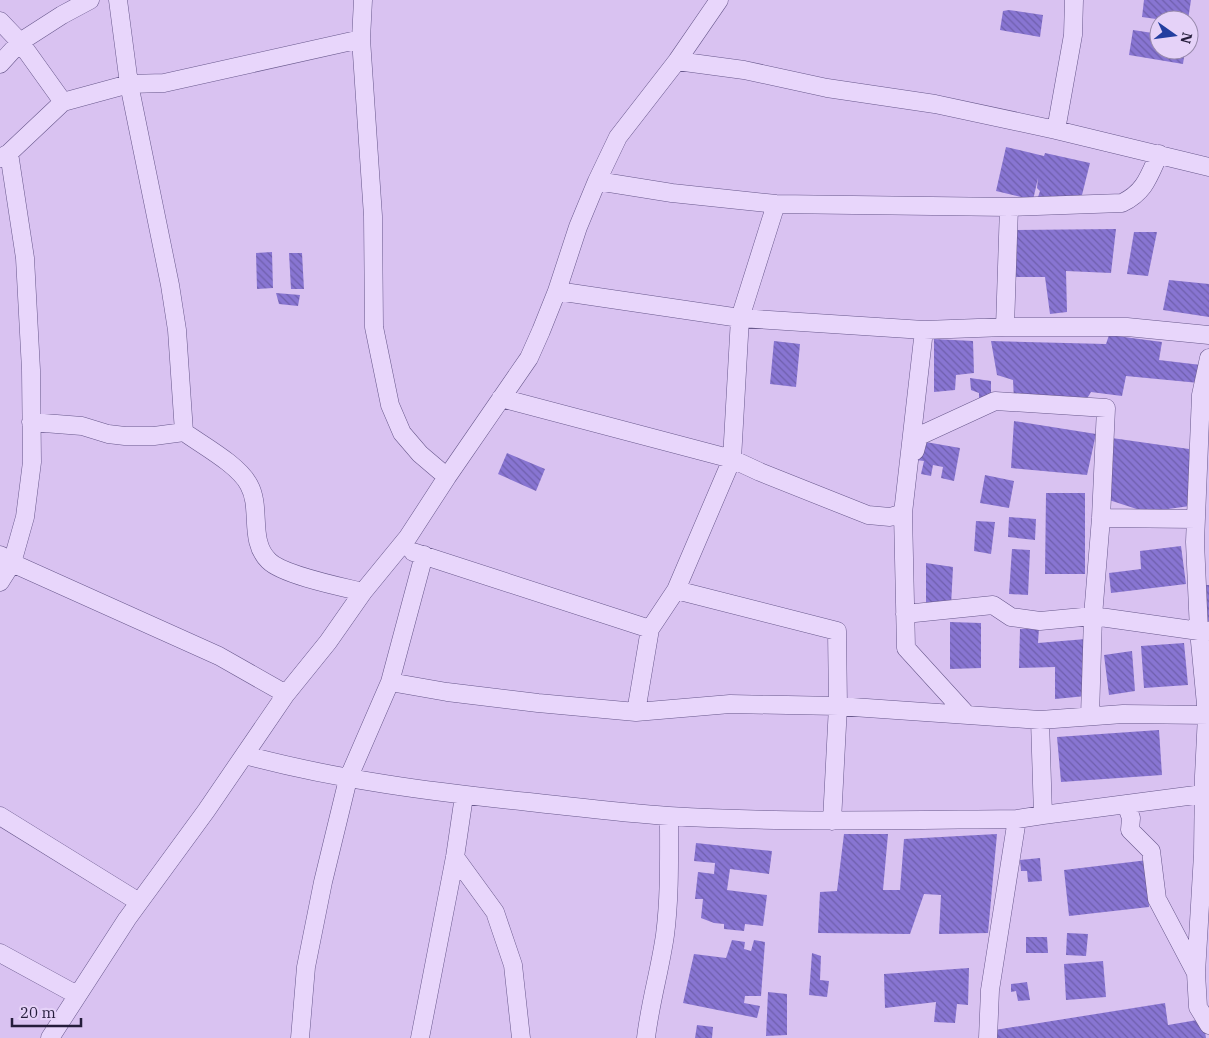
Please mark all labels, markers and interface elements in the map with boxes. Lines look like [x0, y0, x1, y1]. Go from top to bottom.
north arrow [1149, 10, 1199, 60]
text: N [1177, 31, 1197, 46]
scale bar [12, 996, 81, 1028]
text: 20 m [20, 1003, 56, 1022]

